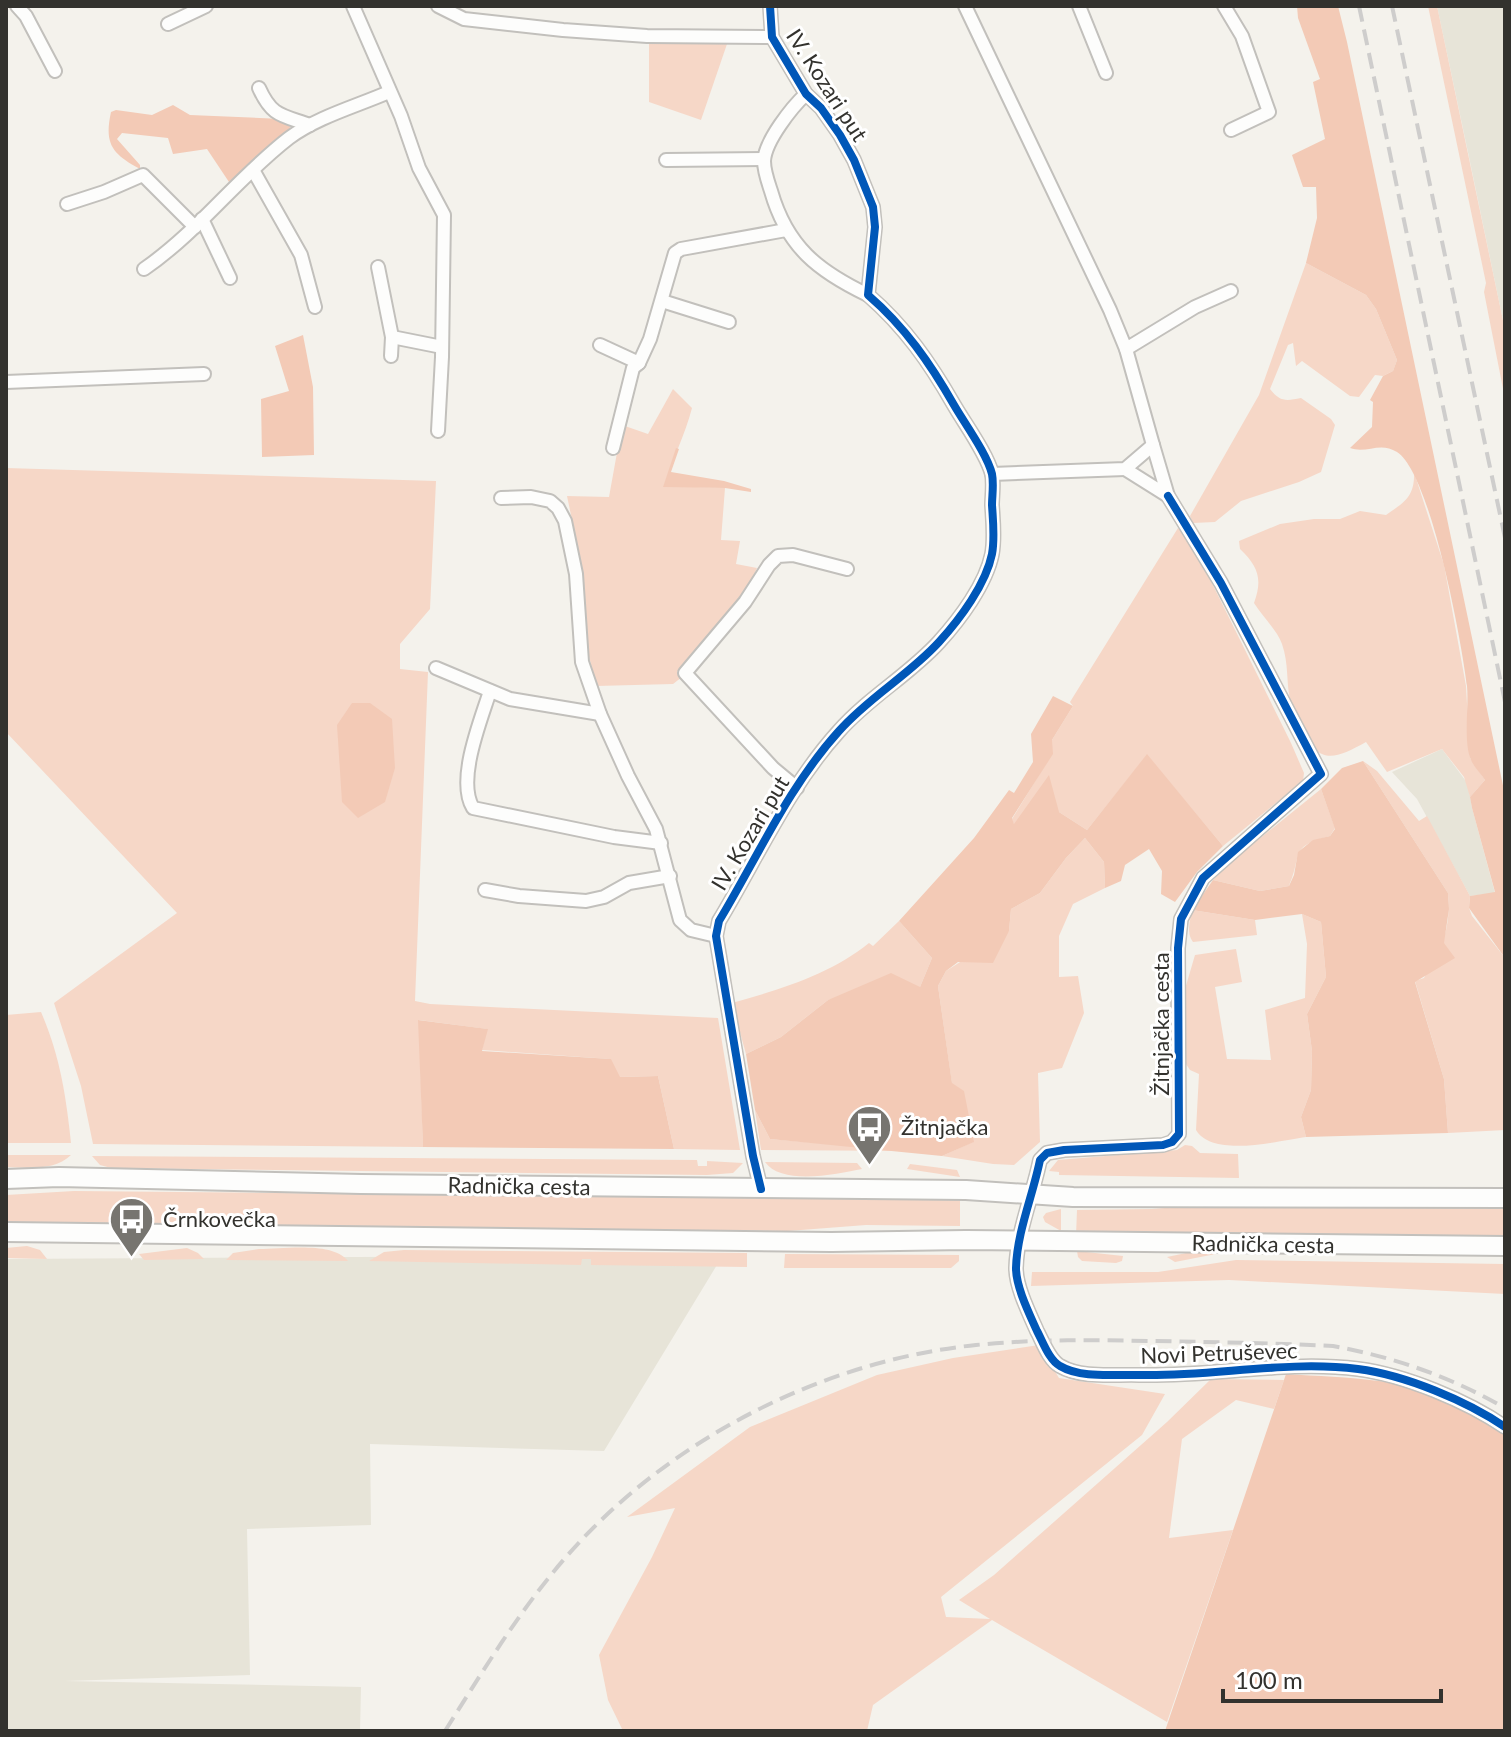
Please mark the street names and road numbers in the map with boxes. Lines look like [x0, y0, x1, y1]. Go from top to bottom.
street label: IV. Kozari put [781, 23, 874, 146]
street label: IV. Kozari put [705, 771, 794, 895]
street label: Žitnjačka cesta [1147, 952, 1174, 1096]
street label: Radnička cesta [447, 1171, 591, 1200]
street label: Radnička cesta [1191, 1229, 1335, 1258]
street label: Novi Petruševec [1140, 1336, 1298, 1369]

